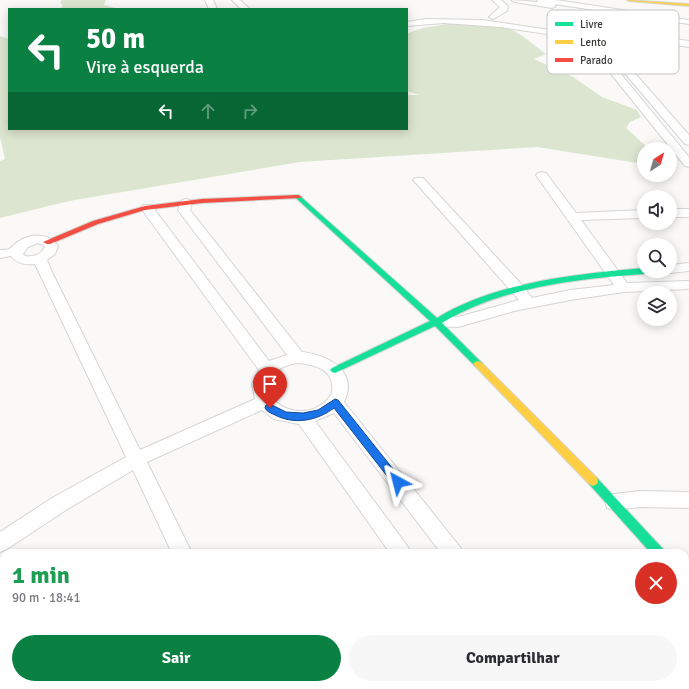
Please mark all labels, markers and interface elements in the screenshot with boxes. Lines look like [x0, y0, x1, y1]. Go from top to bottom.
legend [547, 10, 679, 74]
text: Livre [580, 18, 603, 31]
text: 50 m [86, 22, 145, 56]
icon: left [20, 24, 72, 76]
text: Lento [580, 36, 607, 49]
text: Parado [580, 54, 613, 67]
text: Vire à esquerda [86, 56, 204, 78]
icon: left [155, 100, 177, 122]
icon: ahead [197, 100, 219, 122]
icon: right [239, 100, 261, 122]
north arrow [637, 142, 677, 182]
map controls [637, 142, 677, 326]
button: sound [637, 190, 677, 230]
button: search [637, 238, 677, 278]
button: layers [637, 286, 677, 326]
pin [253, 367, 287, 408]
icon: arrive [259, 373, 281, 395]
position arrow [377, 461, 419, 503]
text: 1 min [12, 560, 70, 590]
button: close [635, 562, 677, 604]
text: 90 m · 18:41 [12, 590, 81, 606]
button: Sair [12, 635, 341, 681]
button: Compartilhar [349, 635, 677, 681]

